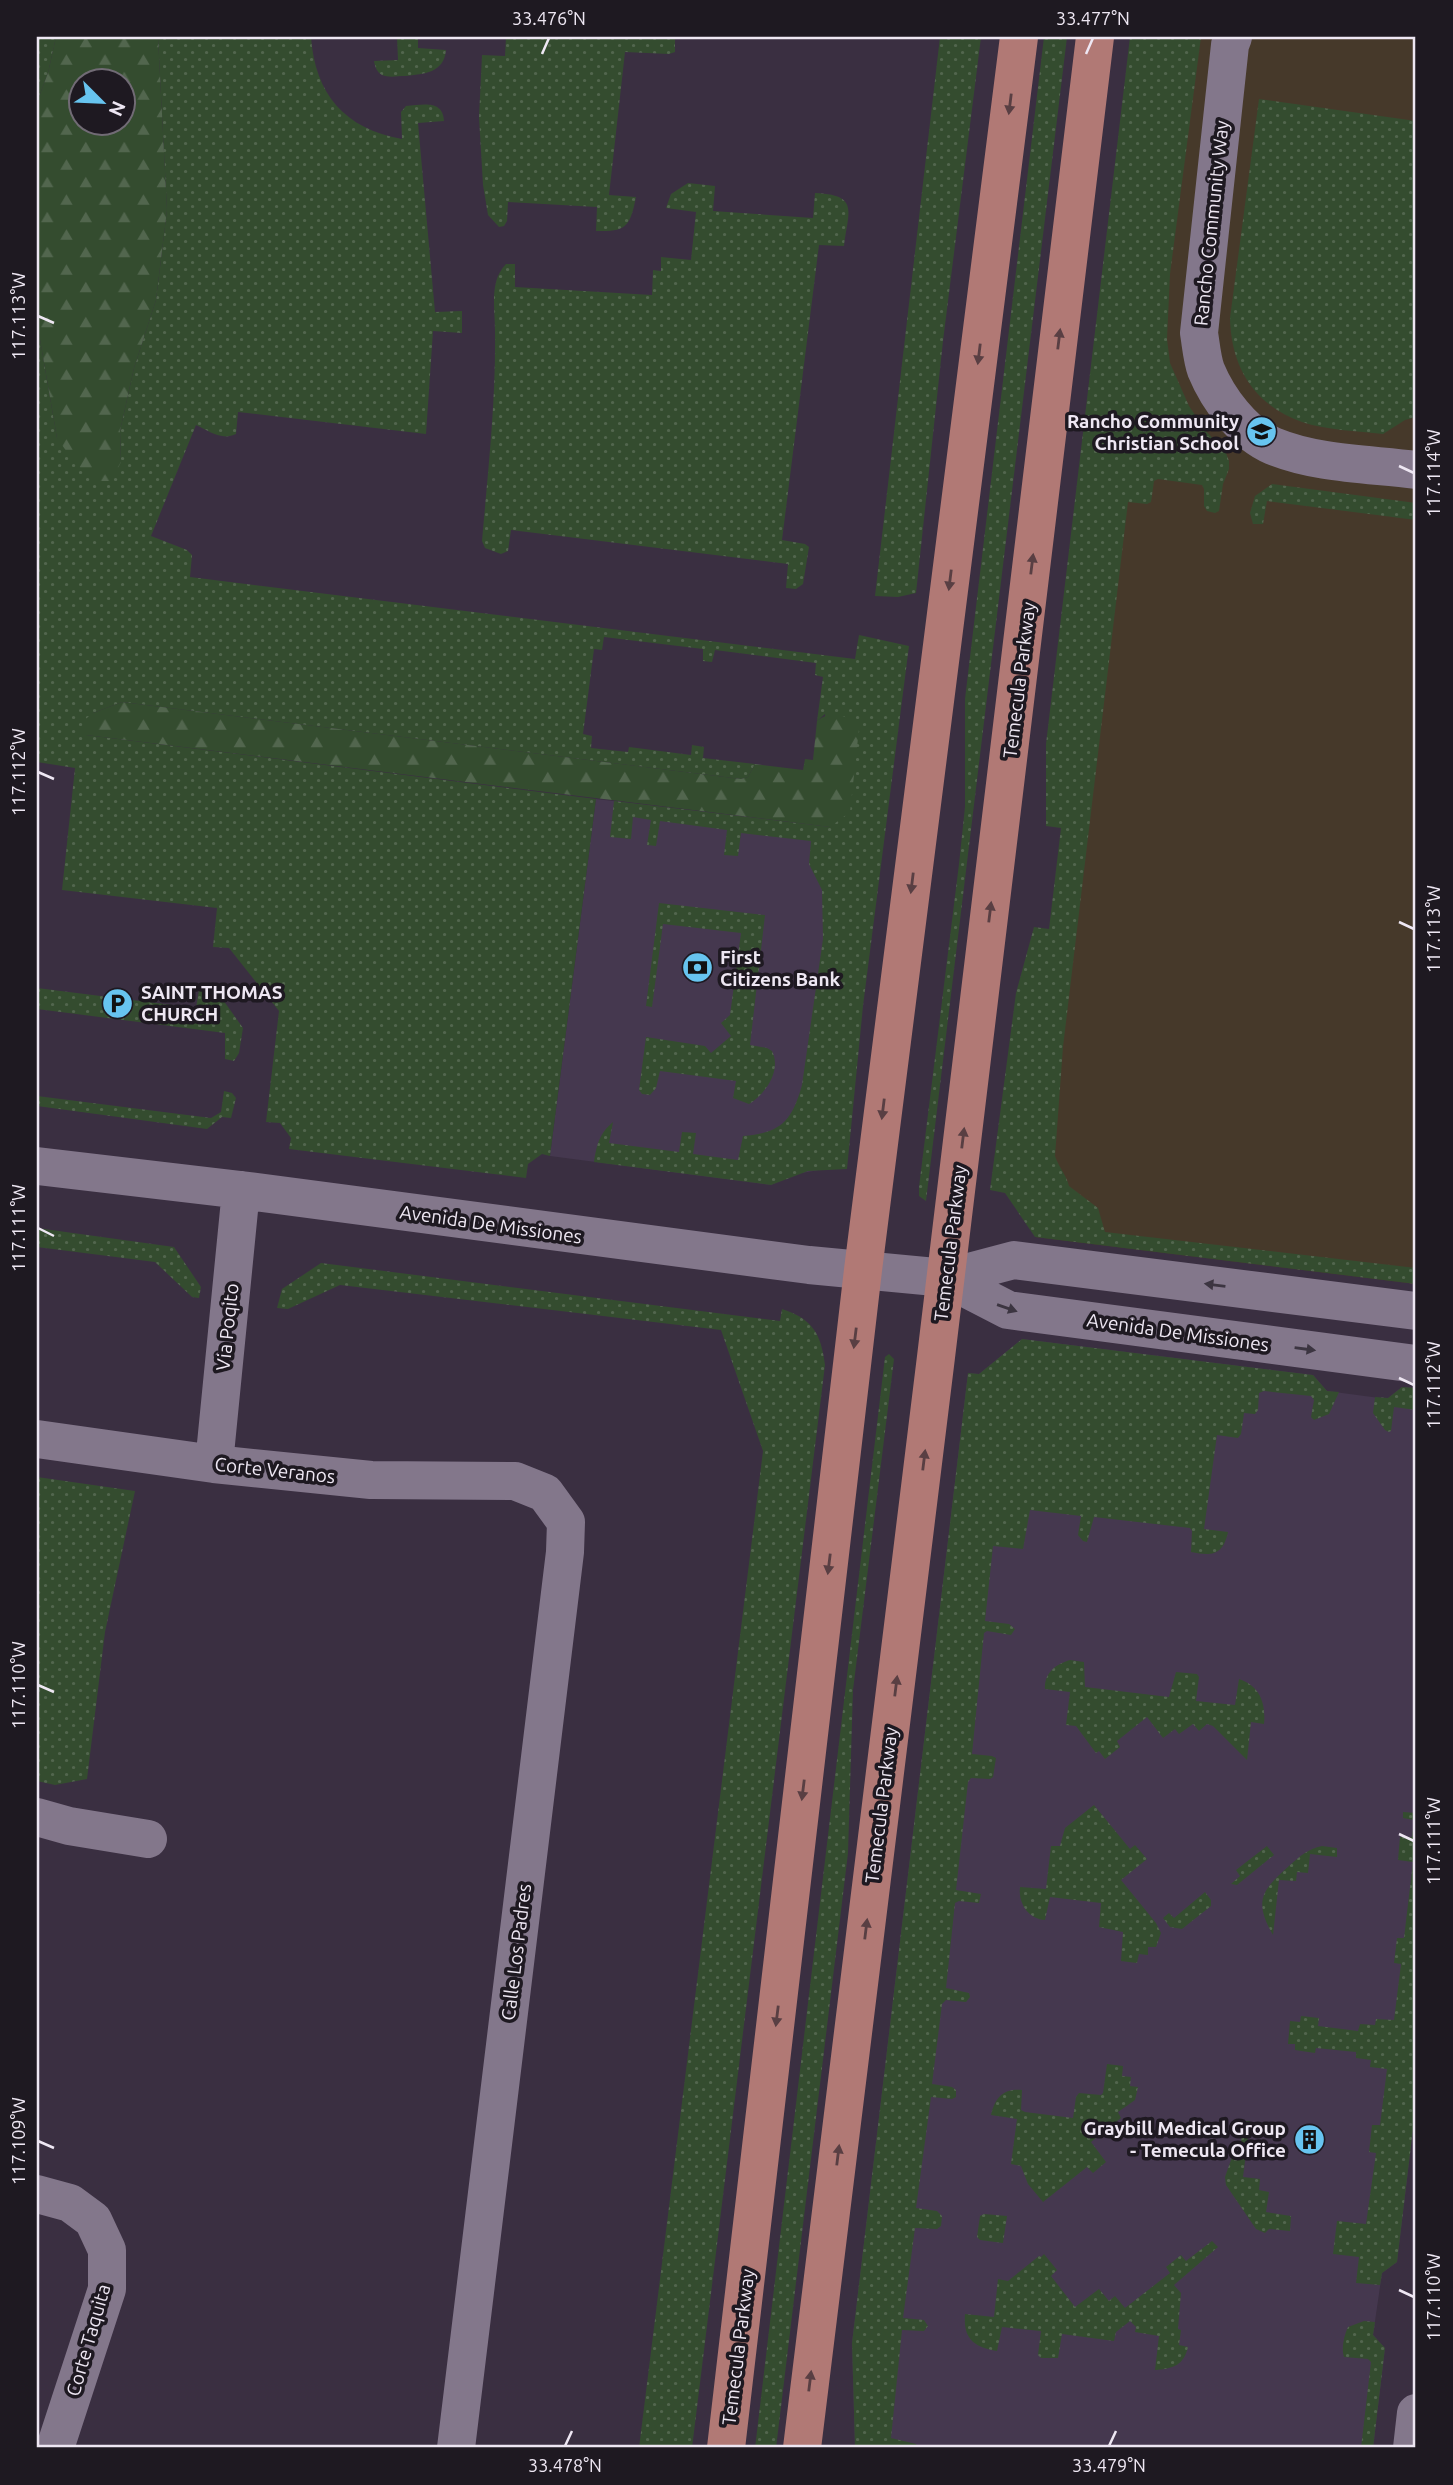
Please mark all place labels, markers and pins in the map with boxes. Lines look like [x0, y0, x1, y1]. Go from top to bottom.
place label: Rancho Community Christian School [1067, 410, 1239, 454]
school or university icon: Rancho Community Christian School [1245, 415, 1279, 449]
place label: First Citizens Bank [720, 946, 841, 990]
bank icon: First Citizens Bank [680, 951, 714, 985]
place label: SAINT THOMAS CHURCH [141, 981, 283, 1025]
parking icon: SAINT THOMAS CHURCH [101, 986, 135, 1020]
place label: Graybill Medical Group - Temecula Office [1083, 2117, 1286, 2161]
building icon: Graybill Medical Group - Temecula Office [1292, 2122, 1326, 2156]

